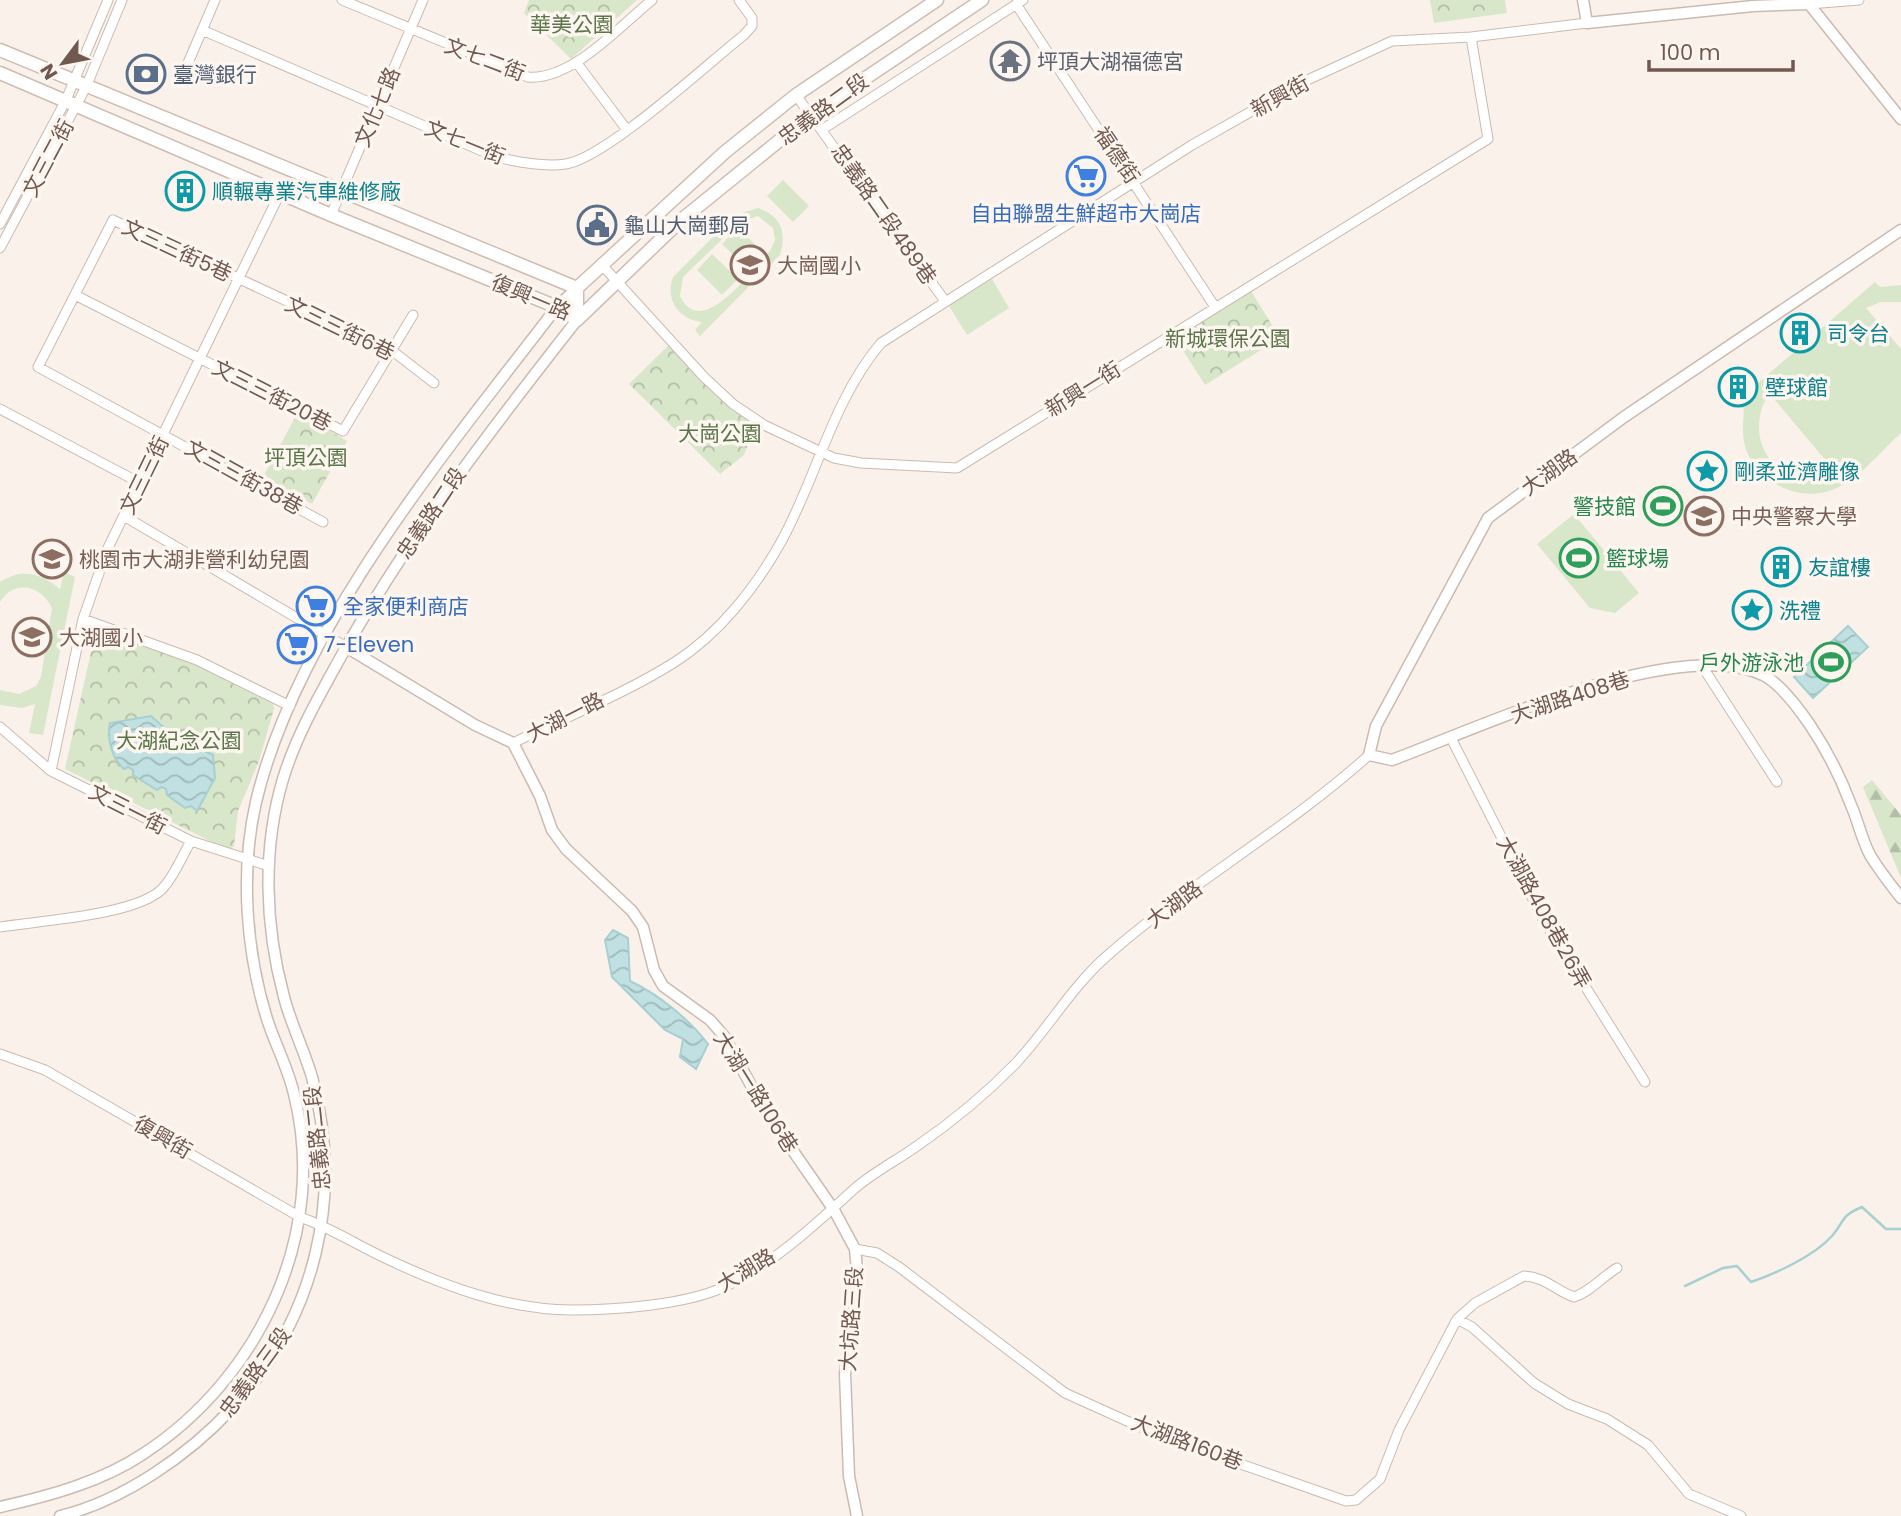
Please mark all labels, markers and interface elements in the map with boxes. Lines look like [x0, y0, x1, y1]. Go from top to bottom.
park label: 華美公園 [530, 10, 614, 39]
north arrow [28, 28, 98, 98]
scale bar [1649, 28, 1792, 72]
street label: 文七二街 [441, 30, 529, 88]
text: 100 m [1660, 38, 1720, 67]
temple icon: 坪頂大湖福德宮 [989, 40, 1031, 82]
place label: 坪頂大湖福德宮 [1037, 47, 1184, 76]
bank icon: 臺灣銀行 [125, 53, 167, 95]
text: N [34, 59, 64, 85]
place label: 臺灣銀行 [173, 60, 257, 89]
street label: 文化七路 [347, 63, 407, 151]
street label: 忠義路二段 [772, 66, 874, 152]
street label: 新興街 [1245, 68, 1315, 124]
street label: 文七一街 [421, 113, 509, 171]
street label: 文三二街 [15, 114, 81, 202]
street label: 福德街 [1087, 121, 1147, 189]
street label: 忠義路二段489巷 [825, 138, 943, 290]
supermarket icon: 自由聯盟生鮮超市大崗店 [1065, 155, 1107, 197]
building icon: 順輾專業汽車維修廠 [164, 170, 206, 212]
place label: 順輾專業汽車維修廠 [212, 177, 401, 206]
place label: 自由聯盟生鮮超市大崗店 [971, 199, 1202, 228]
public building icon: 龜山大崗郵局 [576, 204, 618, 246]
place label: 龜山大崗郵局 [624, 211, 750, 240]
street label: 文三三街5巷 [117, 212, 237, 288]
school or university icon: 大崗國小 [729, 244, 771, 286]
place label: 大崗國小 [777, 251, 861, 280]
street label: 復興一路 [487, 267, 575, 327]
street label: 文三三街6巷 [280, 289, 400, 367]
building icon: 司令台 [1779, 312, 1821, 354]
place label: 司令台 [1827, 319, 1890, 348]
park label: 新城環保公園 [1165, 324, 1291, 353]
street label: 文三三街20巷 [207, 353, 337, 437]
street label: 新興一街 [1040, 354, 1126, 424]
building icon: 壁球館 [1717, 366, 1759, 408]
place label: 壁球館 [1765, 373, 1828, 402]
park label: 大崗公園 [678, 419, 762, 448]
street label: 文三三街 [113, 431, 175, 519]
street label: 文三三街38巷 [180, 433, 308, 521]
street label: 大湖路 [1515, 442, 1583, 502]
park label: 坪頂公園 [264, 443, 348, 472]
place icon: 剛柔並濟雕像 [1686, 450, 1728, 492]
place label: 剛柔並濟雕像 [1734, 457, 1860, 486]
street label: 忠義路二段 [390, 461, 472, 565]
sports icon: 警技館 [1642, 485, 1684, 527]
place label: 警技館 [1573, 492, 1636, 521]
school or university icon: 中央警察大學 [1683, 495, 1725, 537]
place label: 中央警察大學 [1731, 502, 1857, 531]
sports icon: 籃球場 [1558, 537, 1600, 579]
school or university icon: 桃園市大湖非營利幼兒園 [31, 538, 73, 580]
place label: 籃球場 [1606, 544, 1669, 573]
place label: 桃園市大湖非營利幼兒園 [79, 545, 310, 574]
building icon: 友誼樓 [1760, 546, 1802, 588]
place label: 友誼樓 [1808, 553, 1871, 582]
supermarket icon: 全家便利商店 [295, 585, 337, 627]
place icon: 洗禮 [1731, 589, 1773, 631]
place label: 全家便利商店 [343, 592, 469, 621]
place label: 洗禮 [1779, 596, 1821, 625]
school or university icon: 大湖國小 [11, 616, 53, 658]
place label: 大湖國小 [59, 623, 143, 652]
supermarket icon: 7-Eleven [276, 623, 318, 665]
place label: 7-Eleven [324, 630, 414, 659]
sports icon: 戶外游泳池 [1810, 641, 1852, 683]
place label: 戶外游泳池 [1699, 648, 1804, 677]
street label: 大湖路408巷 [1507, 664, 1633, 730]
street label: 大湖一路 [521, 685, 609, 749]
park label: 大湖紀念公園 [116, 726, 242, 755]
street label: 文三一街 [84, 777, 172, 841]
street label: 大湖路408巷26弄 [1490, 831, 1598, 993]
street label: 大湖路 [1140, 873, 1208, 935]
street label: 大湖一路106巷 [707, 1026, 805, 1158]
street label: 忠義路二段 [297, 1084, 337, 1192]
street label: 復興街 [128, 1109, 198, 1165]
street label: 大湖路 [712, 1241, 780, 1299]
street label: 大坑路三段 [833, 1266, 869, 1372]
street label: 忠義路三段 [212, 1321, 298, 1423]
street label: 大湖路160巷 [1127, 1407, 1247, 1477]

